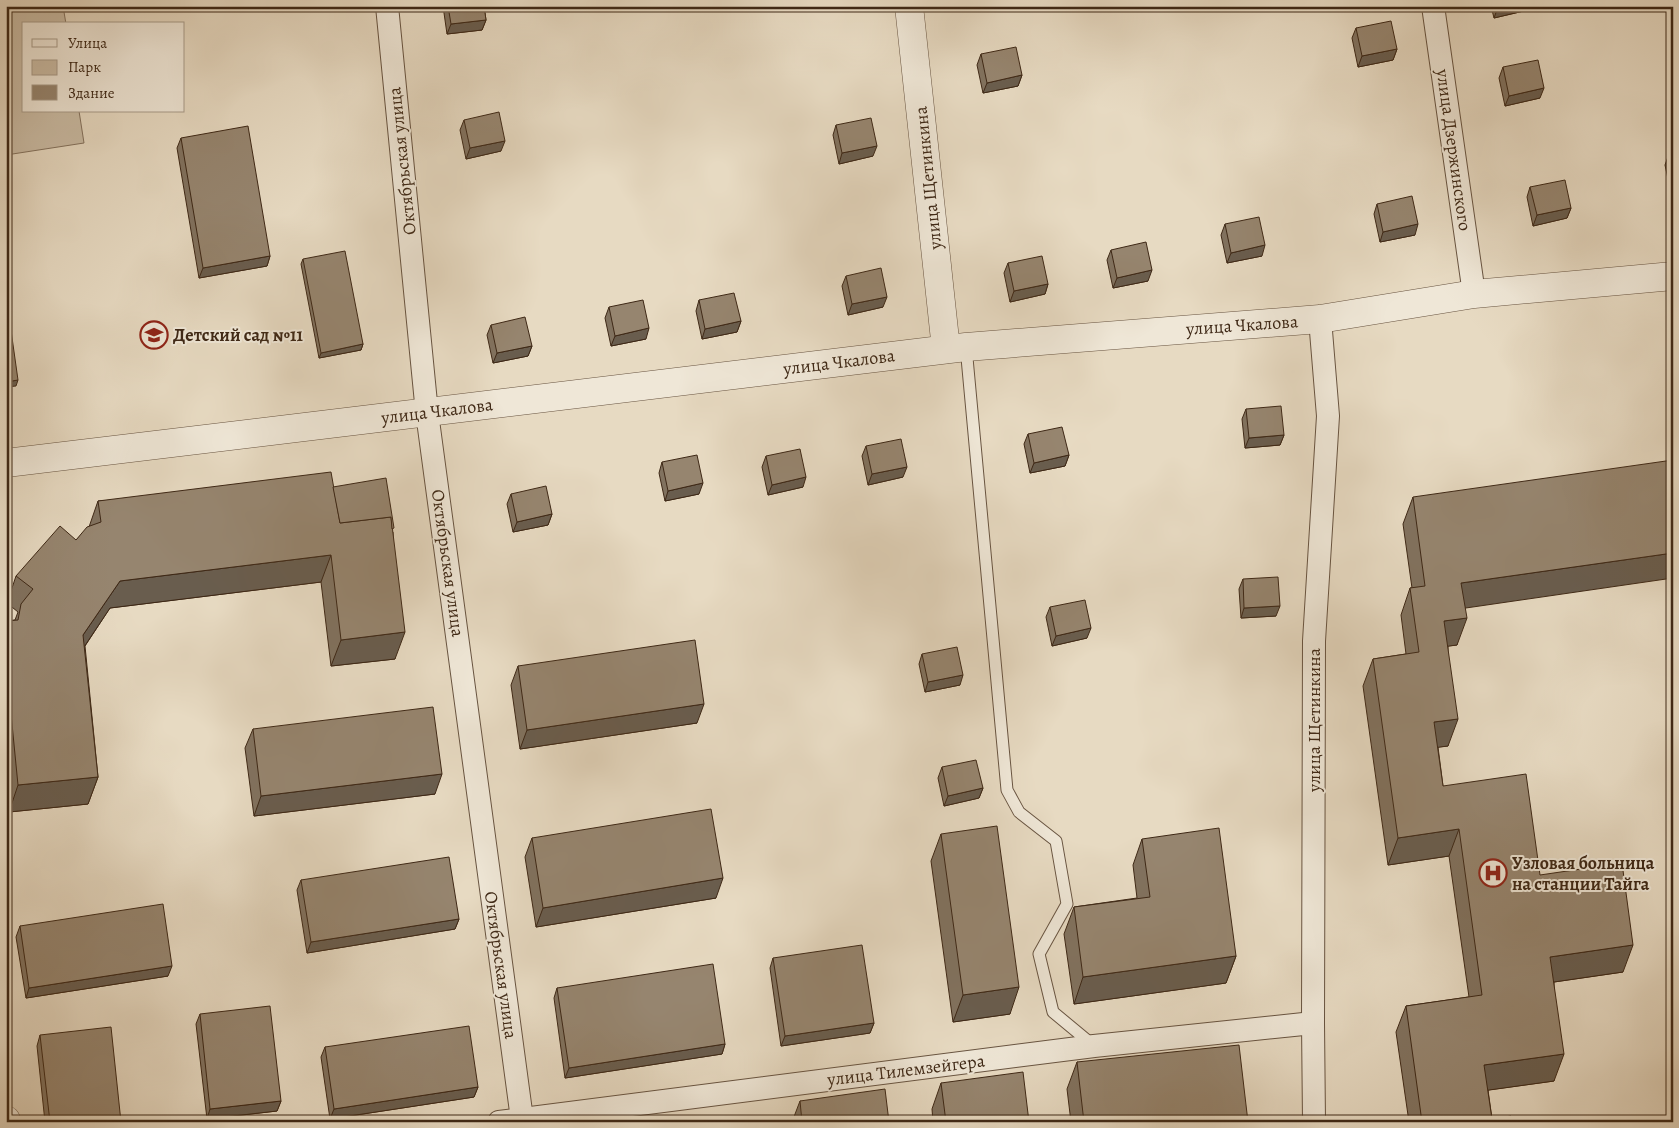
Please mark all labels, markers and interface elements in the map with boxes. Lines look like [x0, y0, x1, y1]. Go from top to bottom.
legend [22, 22, 185, 112]
text: Улица [68, 33, 107, 53]
text: Парк [68, 57, 101, 77]
street label: улица Дзержинского [1431, 67, 1477, 232]
text: Здание [68, 83, 115, 103]
street label: Октябрьская улица [382, 85, 422, 236]
street label: улица Щетинкина [908, 104, 948, 252]
street label: улица Чкалова [1184, 309, 1300, 341]
school or university icon: Детский сад №11 [139, 320, 169, 350]
place label: Детский сад №11 [173, 323, 303, 347]
street label: улица Чкалова [781, 343, 897, 381]
street label: улица Чкалова [379, 392, 495, 430]
street label: Октябрьская улица [426, 488, 470, 639]
street label: улица Щетинкина [1302, 647, 1326, 793]
place label: Узловая больница на станции Тайга [1512, 851, 1655, 896]
hospital icon: Узловая больница на станции Тайга [1478, 858, 1508, 888]
street label: Октябрьская улица [479, 890, 523, 1041]
street label: улица Тилемзейгера [825, 1048, 987, 1092]

